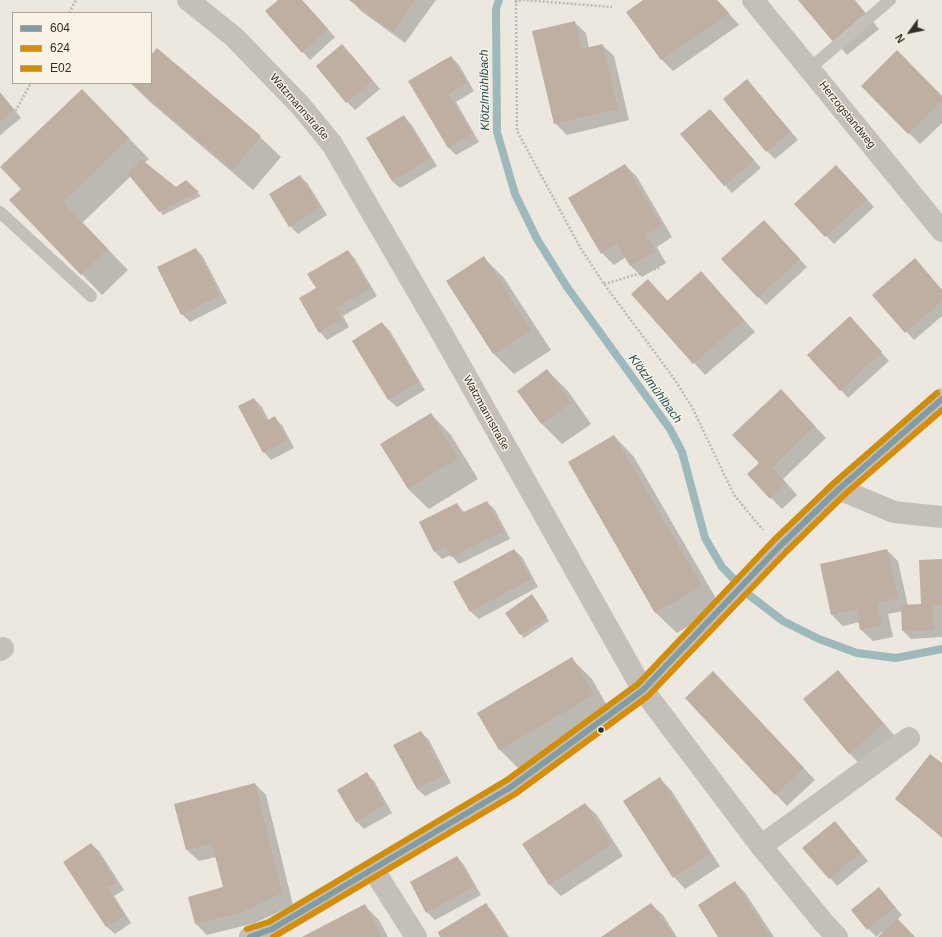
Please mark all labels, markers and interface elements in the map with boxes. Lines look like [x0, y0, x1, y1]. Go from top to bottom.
legend [12, 12, 152, 84]
north arrow [890, 12, 930, 52]
text: 604 [50, 21, 70, 35]
text: N [893, 32, 907, 45]
text: 624 [50, 41, 70, 55]
water label: Klötzlmühlbach [477, 49, 493, 131]
text: E02 [50, 61, 71, 75]
street label: Watzmannstraße [267, 71, 331, 143]
street label: Herzogstandweg [816, 79, 878, 151]
water label: Klötzlmühlbach [625, 352, 685, 426]
street label: Watzmannstraße [460, 373, 512, 453]
unlabelled marker [596, 725, 606, 735]

